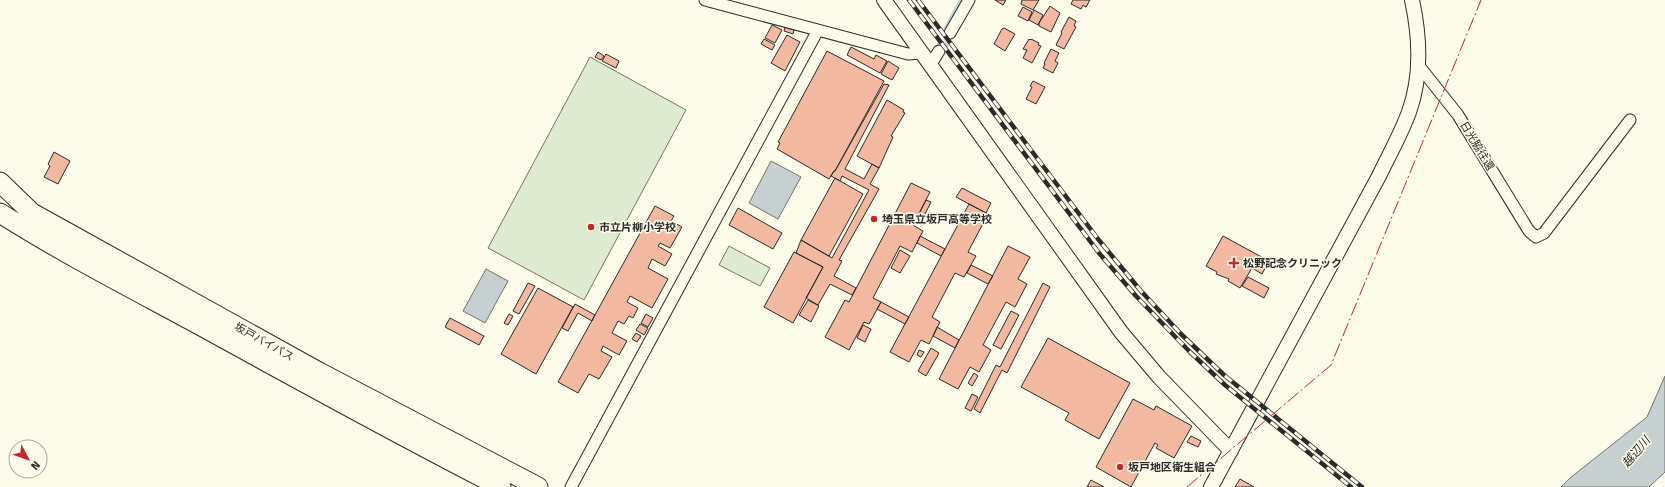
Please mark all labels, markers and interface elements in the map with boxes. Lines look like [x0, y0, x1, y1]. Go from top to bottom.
street label: 日光脇往還 [1457, 119, 1497, 173]
place label: 埼玉県立坂戸高等学校 [882, 213, 992, 226]
marker: 埼玉県立坂戸高等学校 [869, 214, 879, 224]
place label: 市立片柳小学校 [599, 221, 676, 234]
marker: 市立片柳小学校 [586, 222, 596, 232]
marker: 松野記念クリニック [1228, 257, 1240, 269]
place label: 松野記念クリニック [1243, 257, 1342, 270]
street label: 坂戸バイパス [232, 320, 296, 364]
water label: 越辺川 [1619, 432, 1654, 470]
north arrow [8, 439, 48, 479]
text: N [28, 458, 42, 472]
place label: 坂戸地区衛生組合 [1128, 461, 1216, 474]
marker: 坂戸地区衛生組合 [1115, 462, 1125, 472]

